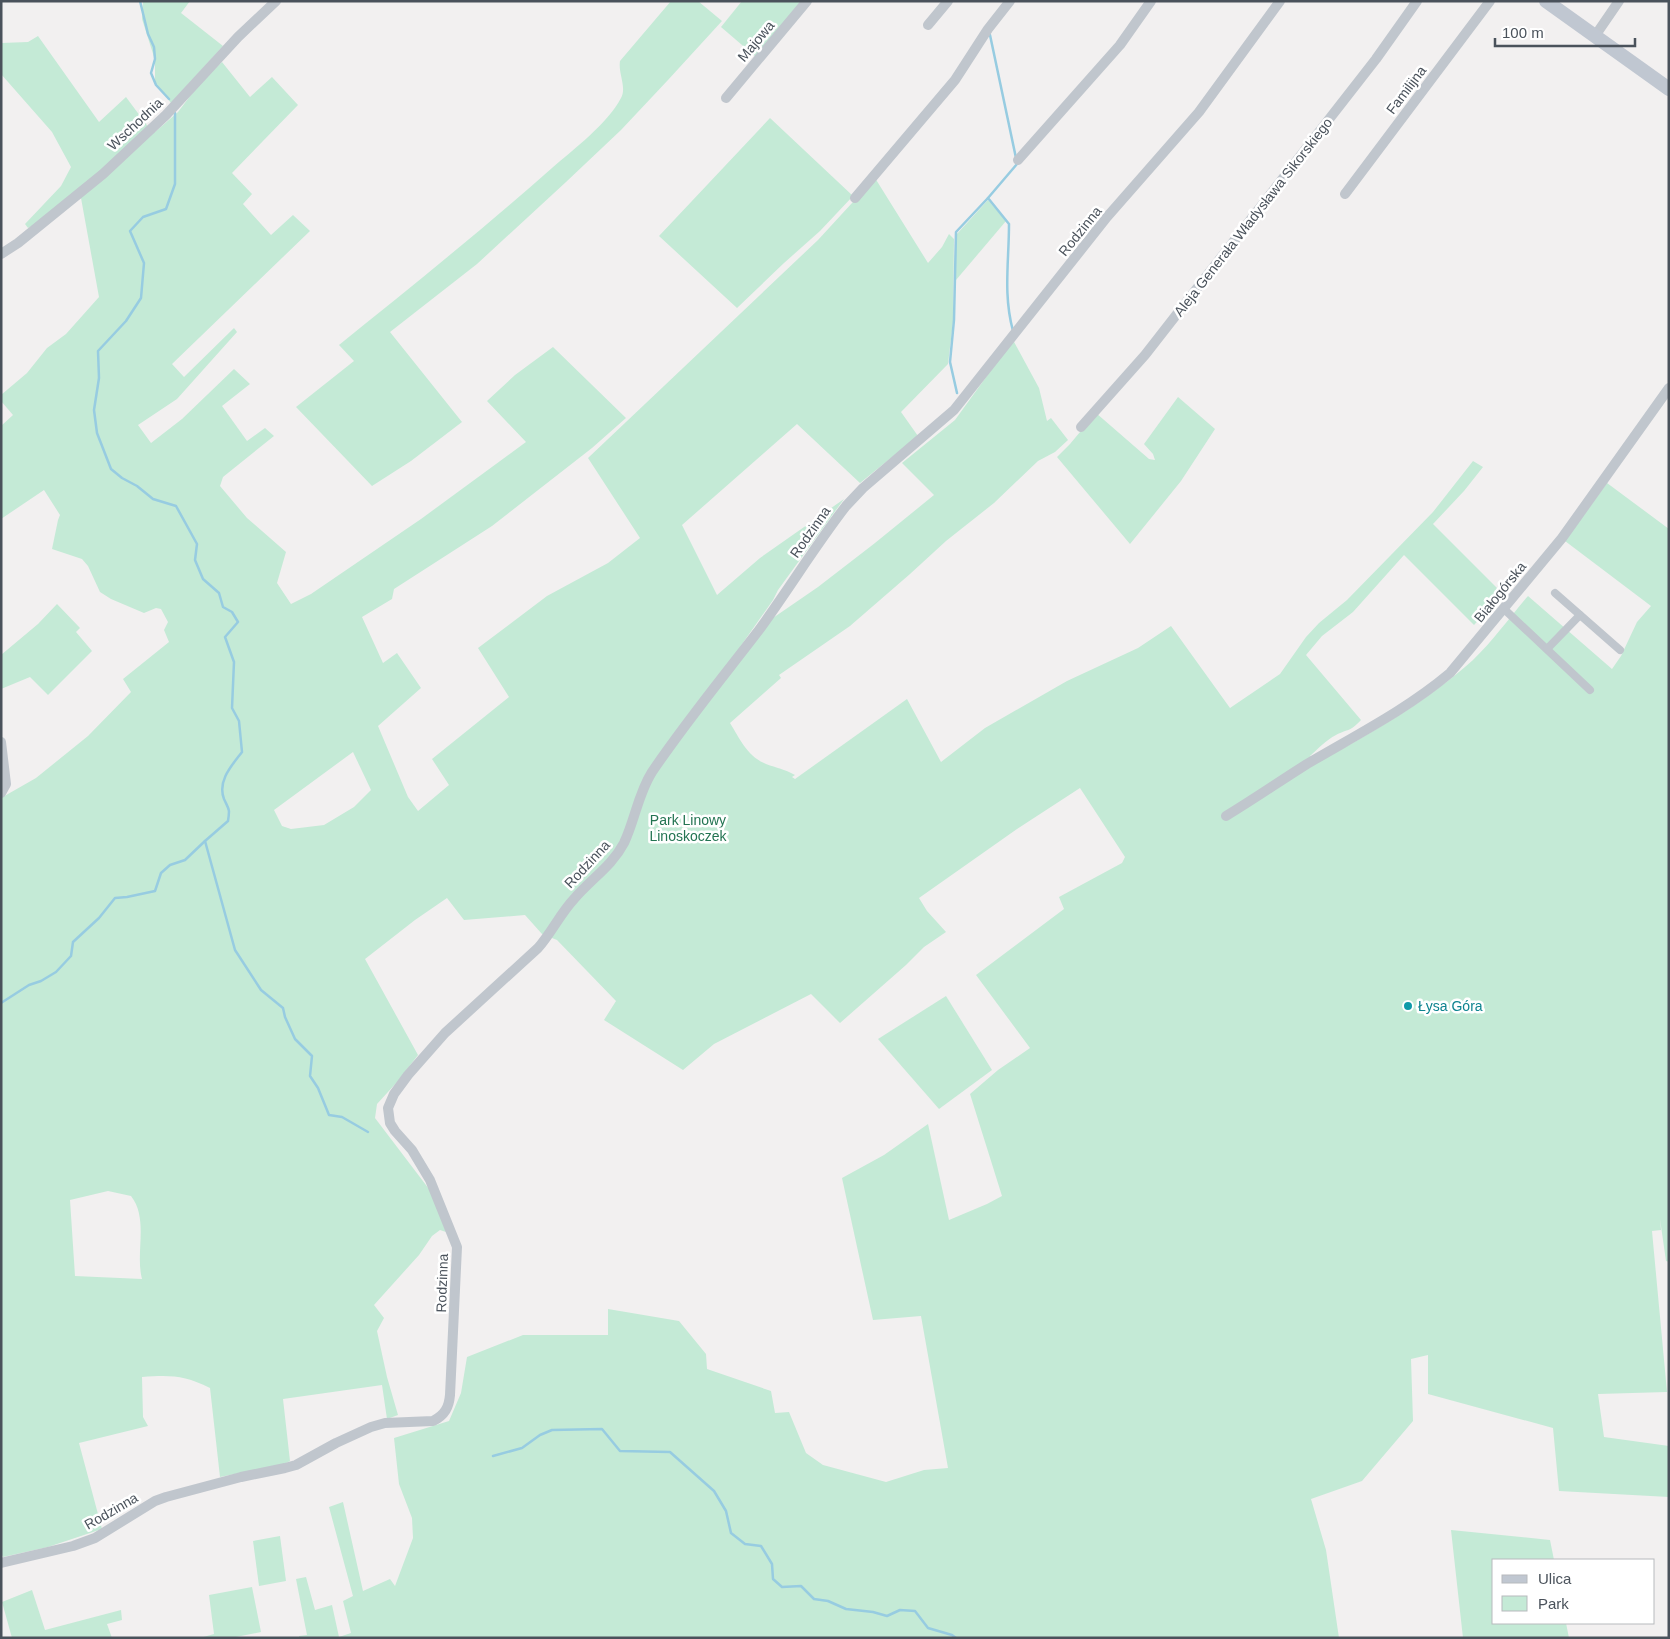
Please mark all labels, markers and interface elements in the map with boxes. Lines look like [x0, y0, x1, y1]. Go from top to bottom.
scale bar [1495, 15, 1635, 47]
street label: Majowa [734, 17, 778, 65]
text: 100 m [1502, 24, 1544, 41]
street label: Familijna [1383, 63, 1429, 117]
street label: Wschodnia [104, 94, 166, 153]
street label: Aleja Generała Władysława Sikorskiego [1171, 114, 1336, 319]
street label: Rodzinna [1055, 203, 1105, 259]
street label: Rodzinna [786, 503, 834, 561]
street label: Białogórska [1471, 558, 1529, 625]
park label: Park Linowy Linoskoczek [649, 812, 728, 844]
street label: Rodzinna [561, 837, 613, 891]
place label: Łysa Góra [1418, 998, 1483, 1014]
marker: Łysa Góra [1402, 1000, 1414, 1012]
street label: Rodzinna [433, 1253, 451, 1313]
street label: Rodzinna [81, 1489, 141, 1533]
legend [1492, 1559, 1655, 1624]
text: Ulica [1538, 1570, 1572, 1587]
text: Park [1538, 1595, 1569, 1612]

